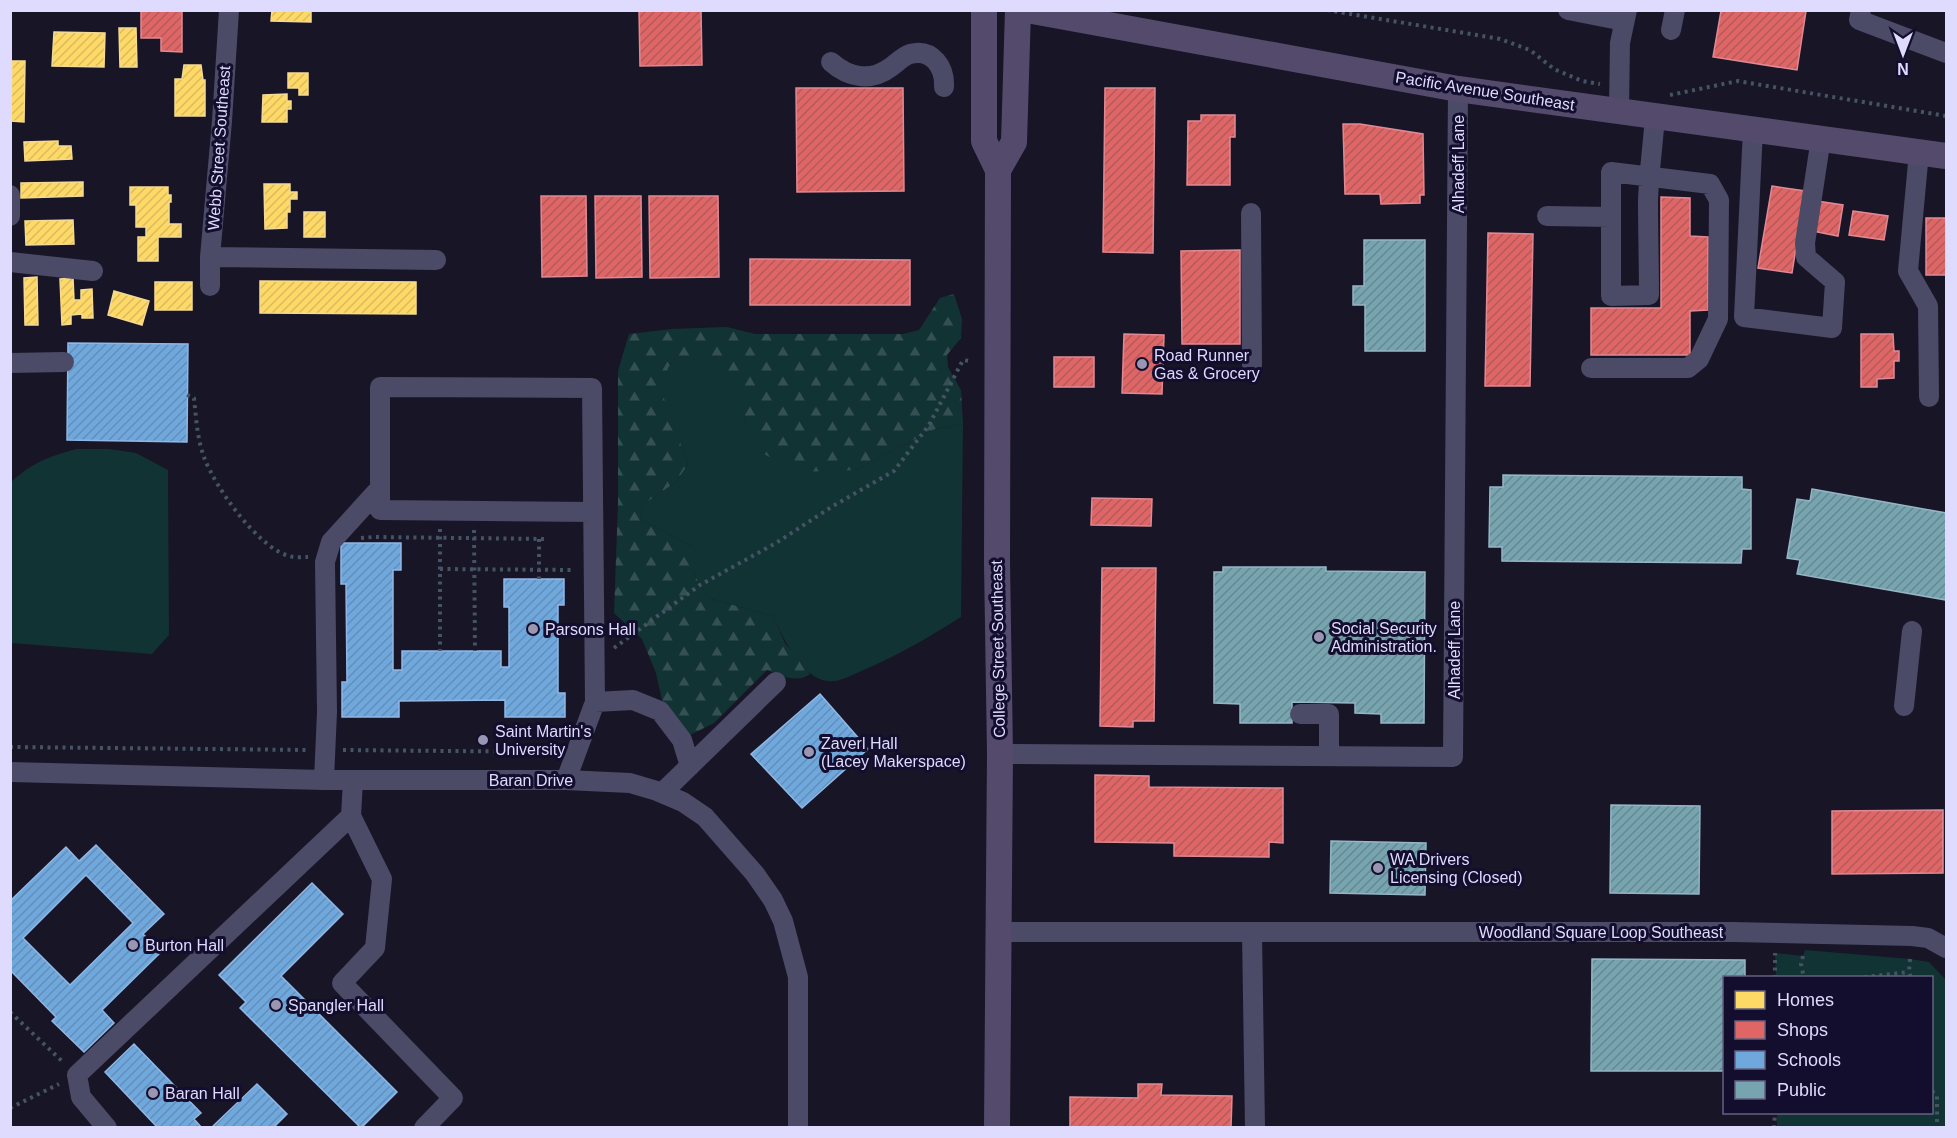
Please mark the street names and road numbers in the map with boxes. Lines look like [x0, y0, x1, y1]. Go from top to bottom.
street label: Webb Street Southeast [205, 64, 233, 231]
street label: Pacific Avenue Southeast [1394, 68, 1576, 114]
street label: Alhadeff Lane [1450, 115, 1467, 213]
street label: College Street Southeast [988, 559, 1008, 738]
street label: Alhadeff Lane [1446, 601, 1463, 699]
street label: Baran Drive [489, 772, 573, 789]
street label: Woodland Square Loop Southeast [1479, 924, 1724, 941]

